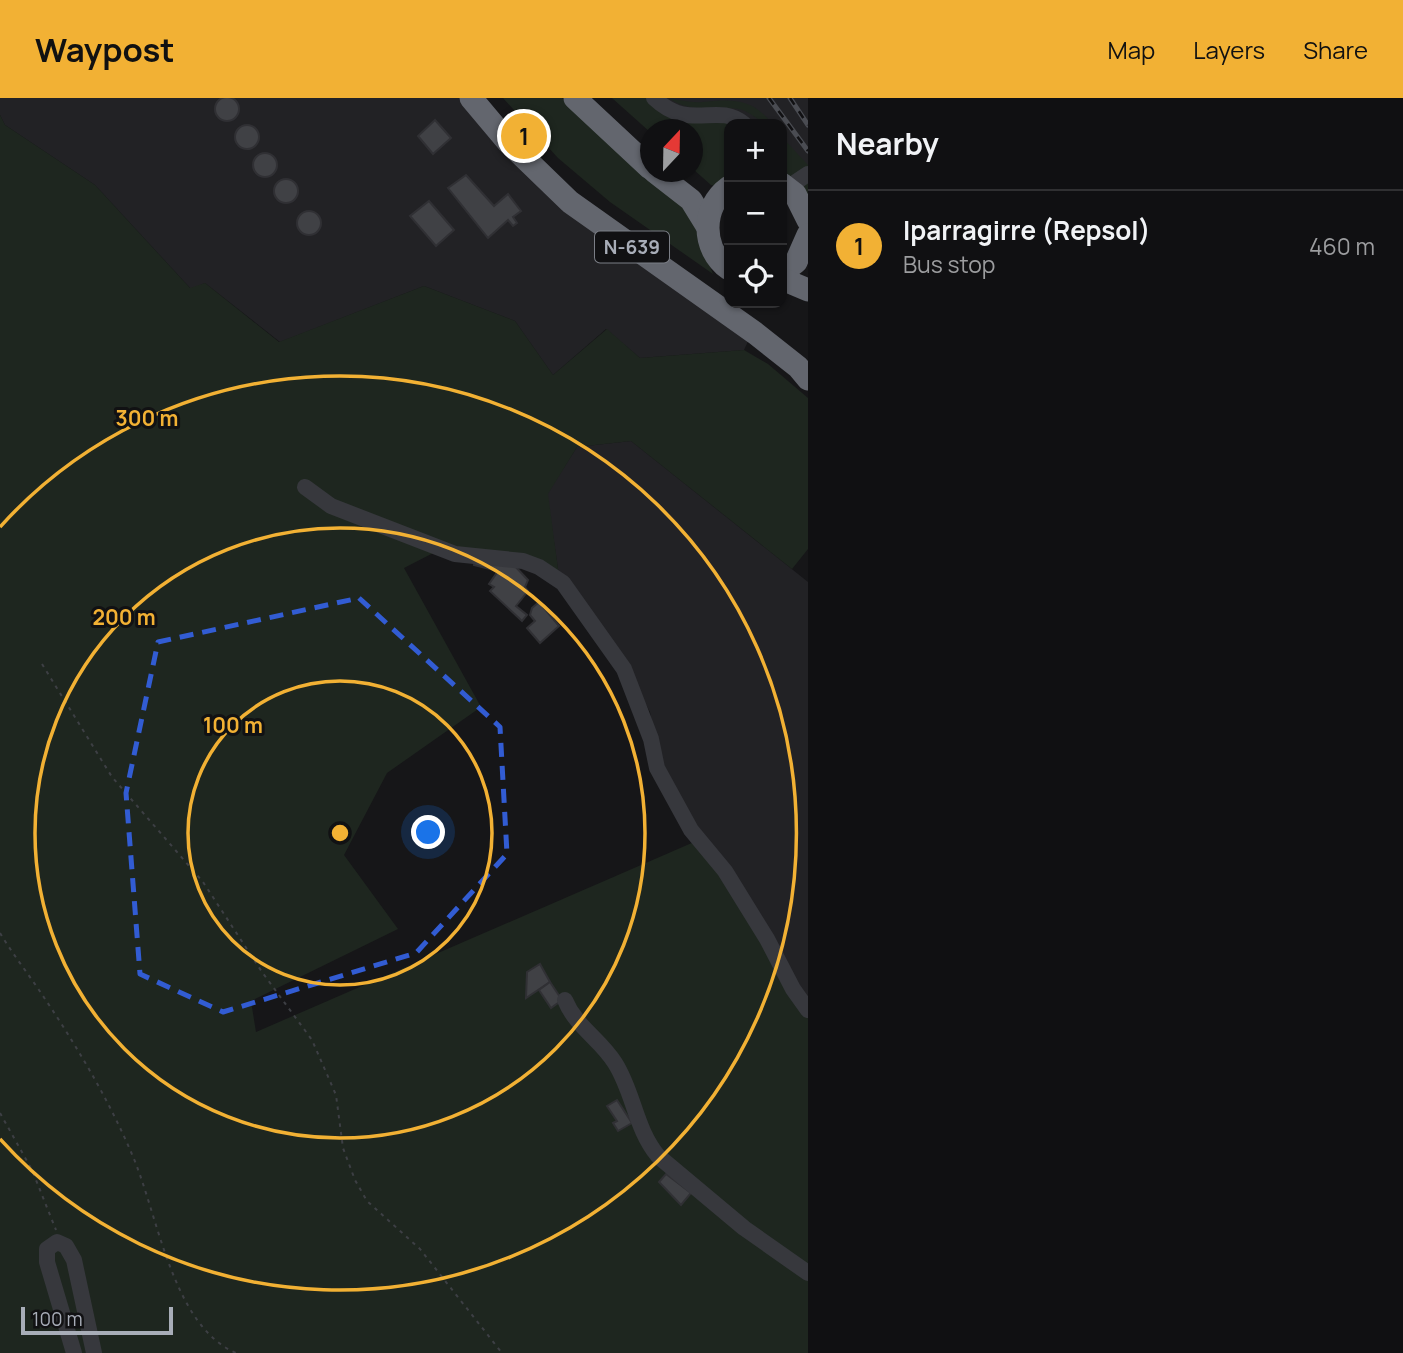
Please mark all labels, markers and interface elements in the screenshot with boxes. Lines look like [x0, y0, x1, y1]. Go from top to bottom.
text: Waypost [35, 27, 175, 72]
text: Map [1108, 33, 1155, 66]
text: Layers [1193, 33, 1265, 66]
text: Share [1303, 33, 1368, 66]
pin: 1 [501, 110, 547, 162]
north arrow [640, 119, 703, 182]
map controls [724, 119, 787, 308]
button: + [724, 119, 787, 182]
text: Nearby [836, 123, 939, 164]
button: − [724, 182, 787, 245]
text: Iparragirre (Repsol) [903, 212, 1150, 248]
text: 1 [854, 230, 864, 262]
text: 460 m [1309, 230, 1375, 262]
road number: N-639 [595, 232, 669, 262]
button: locate [724, 245, 787, 308]
text: Bus stop [903, 248, 995, 280]
text: 300 m [116, 404, 178, 432]
text: 200 m [92, 603, 156, 631]
text: 100 m [203, 711, 263, 739]
your location [411, 815, 445, 849]
centre of rings [328, 821, 352, 845]
scale bar [21, 1304, 173, 1336]
text: 100 m [32, 1306, 83, 1332]

